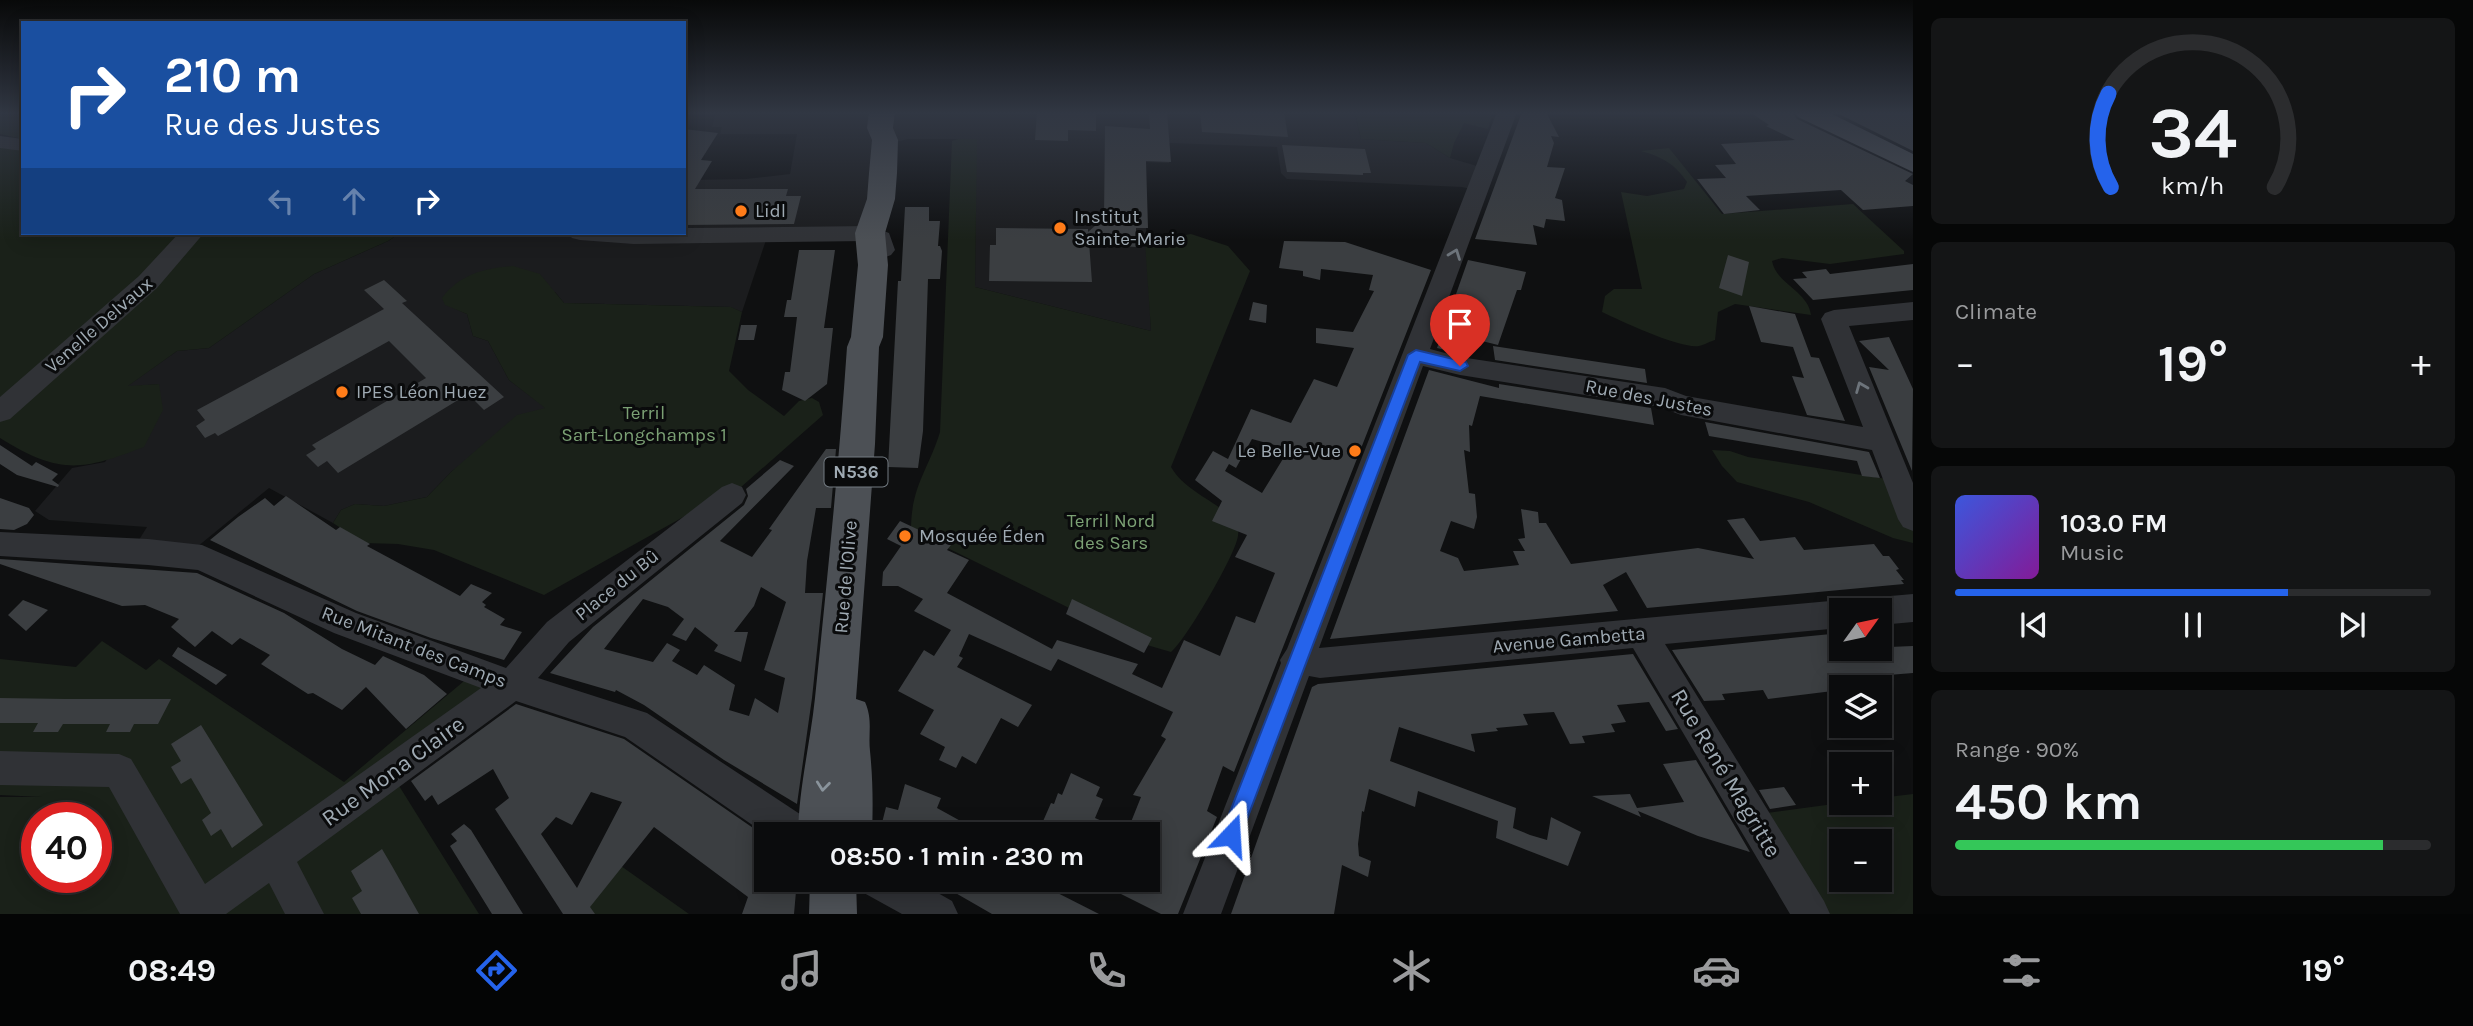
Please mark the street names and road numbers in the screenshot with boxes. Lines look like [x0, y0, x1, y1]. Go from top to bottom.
street label: Venelle Delvaux [41, 272, 157, 378]
street label: Rue des Justes [1584, 375, 1714, 421]
road number: N536 [824, 458, 888, 486]
street label: Rue de l'Olive [830, 520, 862, 634]
street label: Place du Bû [571, 545, 663, 625]
street label: Rue Mitant des Camps [318, 602, 510, 692]
street label: Avenue Gambetta [1492, 622, 1646, 658]
street label: Rue René Magritte [1665, 684, 1787, 862]
street label: Rue Mona Claire [316, 710, 470, 832]

